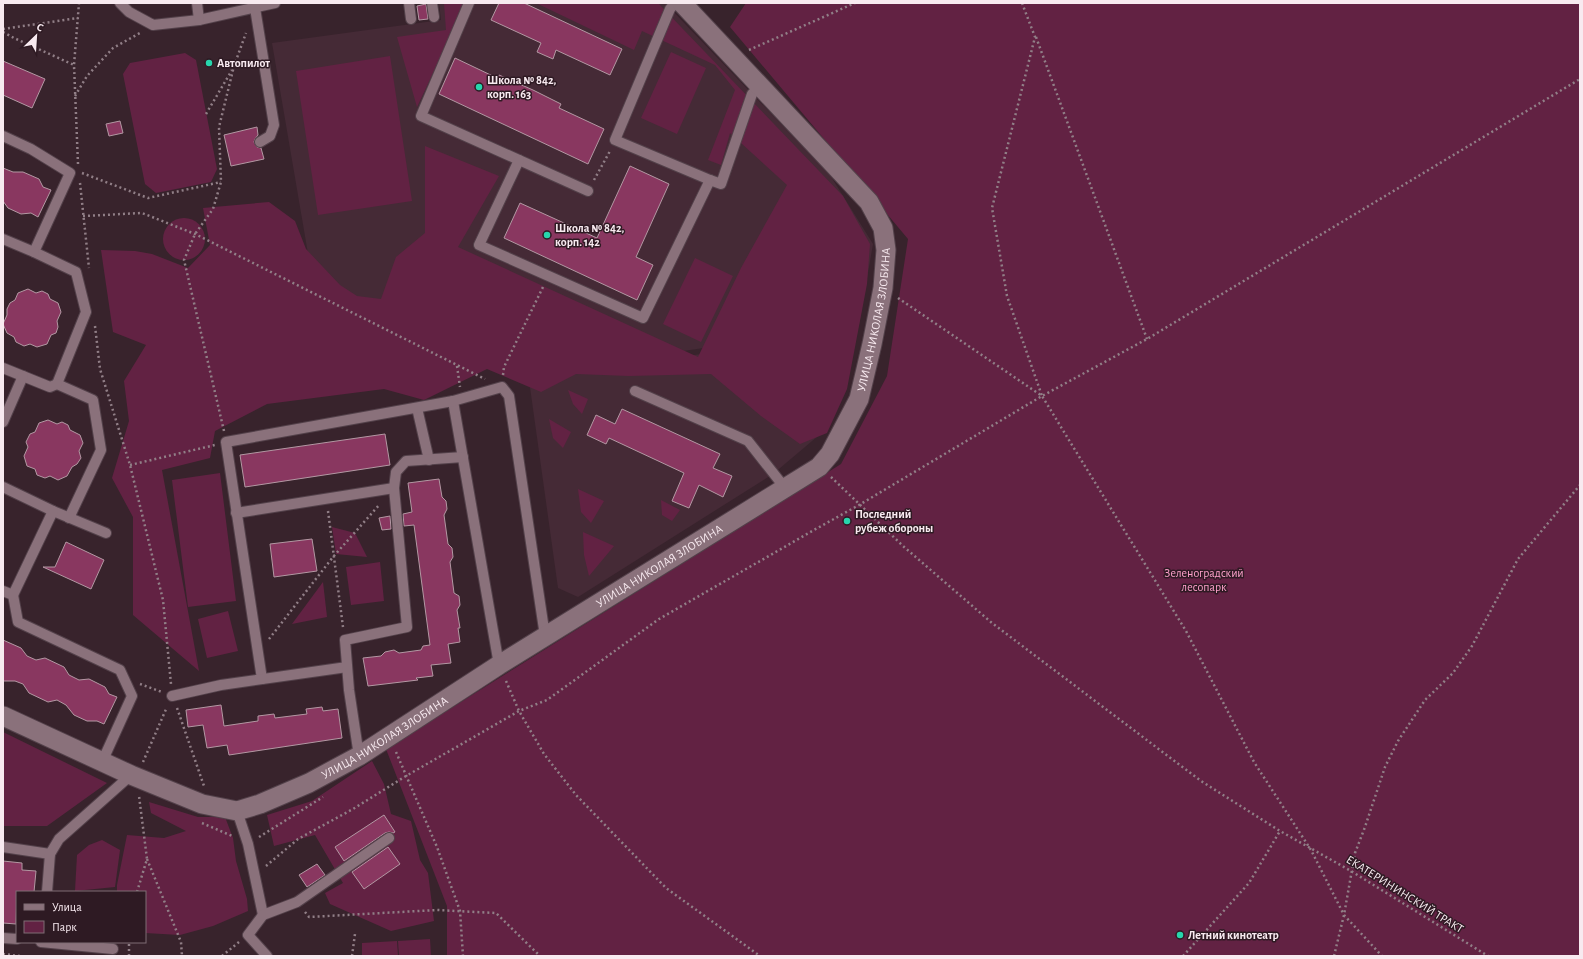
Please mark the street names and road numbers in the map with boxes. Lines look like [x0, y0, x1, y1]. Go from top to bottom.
street label: УЛИЦА НИКОЛАЯ ЗЛОБИНА [855, 247, 892, 393]
street label: УЛИЦА НИКОЛАЯ ЗЛОБИНА [594, 522, 725, 609]
street label: УЛИЦА НИКОЛАЯ ЗЛОБИНА [320, 694, 450, 781]
street label: ЕКАТЕРИНИНСКИЙ ТРАКТ [1344, 852, 1467, 935]

